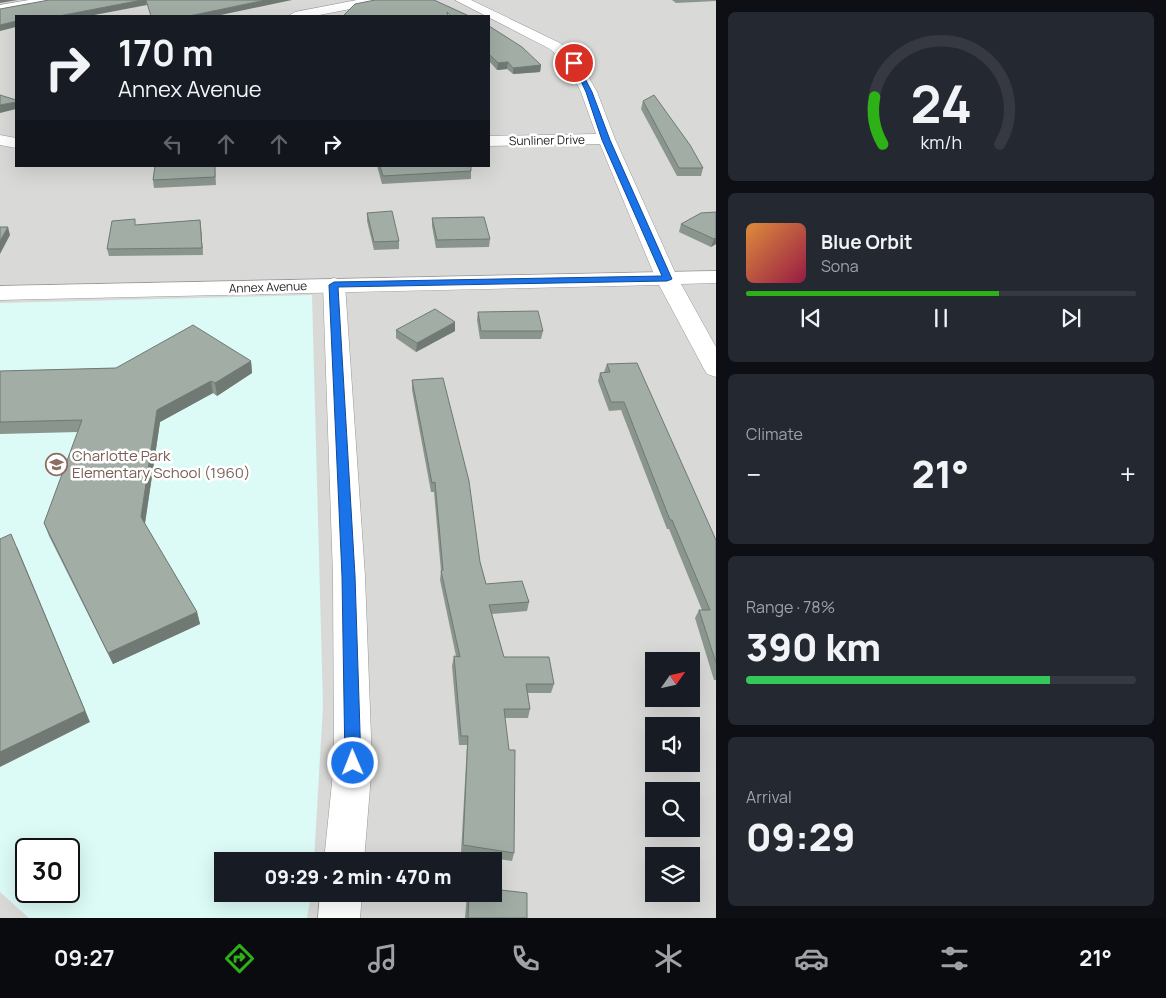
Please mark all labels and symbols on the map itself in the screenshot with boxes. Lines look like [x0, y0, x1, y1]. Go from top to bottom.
pin [553, 42, 595, 84]
street label: Sunliner Drive [509, 131, 585, 149]
street label: Annex Avenue [229, 277, 307, 297]
place label: Charlotte Park Elementary School (1960) [72, 445, 250, 483]
school or university icon: Charlotte Park Elementary School (1960) [44, 452, 68, 476]
north arrow [645, 652, 700, 708]
position arrow [326, 736, 378, 788]
speed limit sign: 30 [15, 838, 80, 903]

